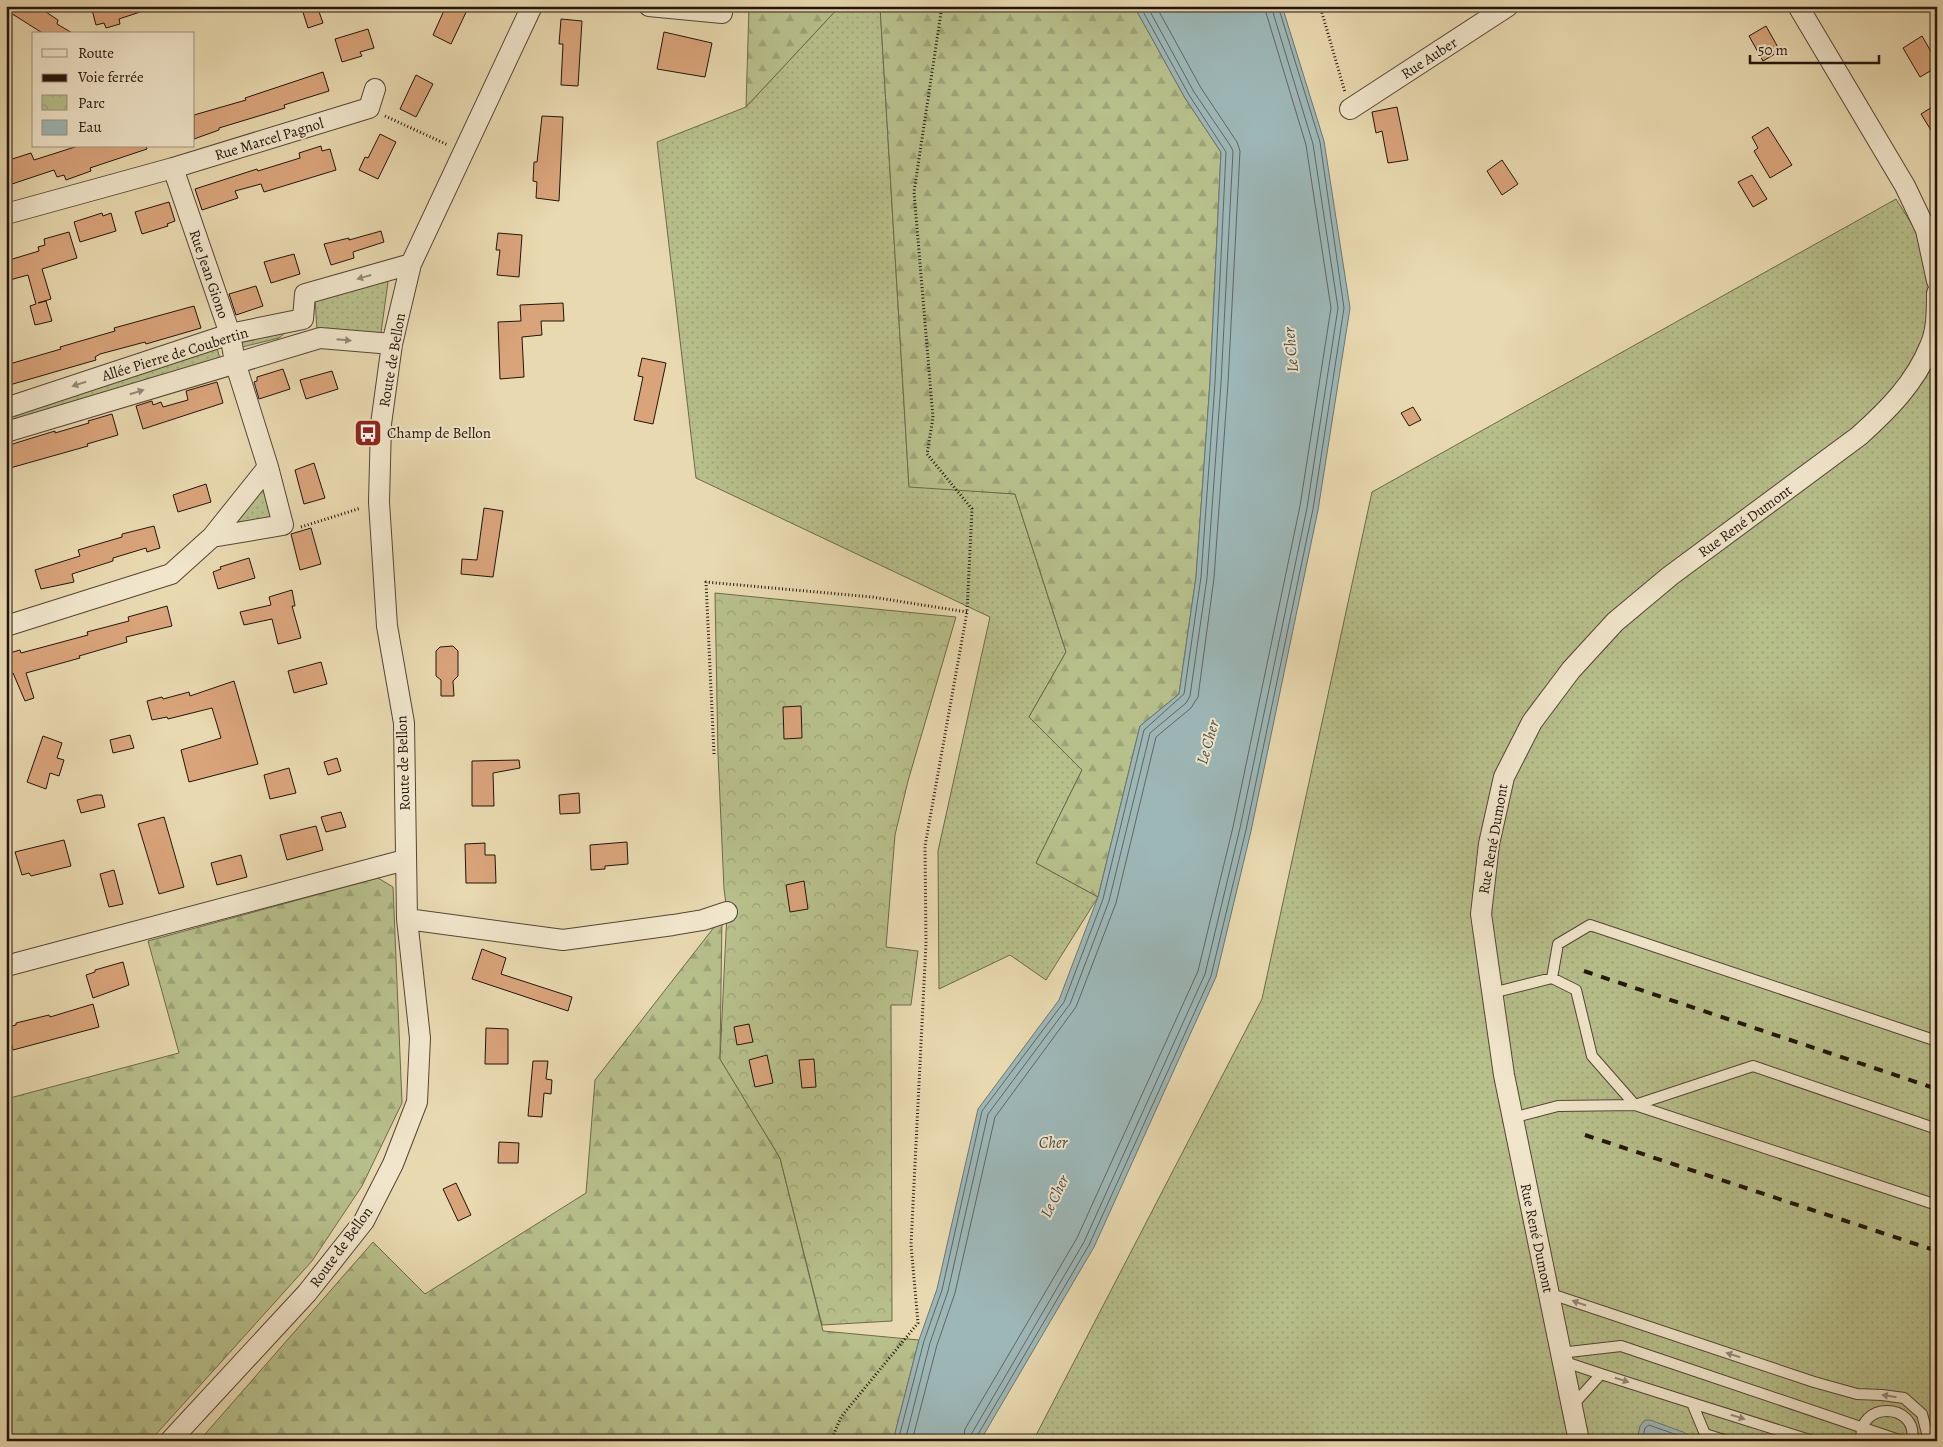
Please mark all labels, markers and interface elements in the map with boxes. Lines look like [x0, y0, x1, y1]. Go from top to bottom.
legend [32, 32, 195, 148]
street label: Rue Auber [1397, 32, 1461, 84]
scale bar [1750, 32, 1879, 64]
text: 50 m [1758, 40, 1788, 60]
text: Route [78, 43, 114, 63]
text: Voie ferrée [77, 67, 144, 87]
text: Parc [78, 93, 105, 113]
street label: Rue Marcel Pagnol [212, 113, 326, 165]
text: Eau [78, 117, 103, 137]
street label: Rue Jean Giono [184, 227, 234, 321]
one-way arrow [357, 274, 372, 282]
street label: Route de Bellon [374, 311, 410, 409]
street label: Allée Pierre de Coubertin [98, 322, 251, 386]
water label: Le Cher [1278, 326, 1304, 373]
one-way arrow [336, 336, 352, 344]
one-way arrow [71, 381, 86, 388]
one-way arrow [129, 387, 144, 395]
bus stop icon: Champ de Bellon [353, 418, 383, 448]
place label: Champ de Bellon [387, 423, 491, 443]
street label: Rue René Dumont [1694, 480, 1796, 562]
street label: Route de Bellon [391, 715, 415, 811]
water label: Le Cher [1191, 717, 1225, 767]
street label: Rue René Dumont [1473, 782, 1513, 896]
water label: Cher [1039, 1132, 1068, 1154]
water label: Le Cher [1035, 1171, 1075, 1221]
street label: Rue René Dumont [1516, 1181, 1558, 1295]
street label: Route de Bellon [305, 1203, 377, 1291]
one-way arrow [1571, 1299, 1586, 1307]
one-way arrow [1725, 1351, 1740, 1359]
one-way arrow [1615, 1377, 1630, 1385]
one-way arrow [1881, 1392, 1897, 1400]
one-way arrow [1731, 1414, 1746, 1422]

